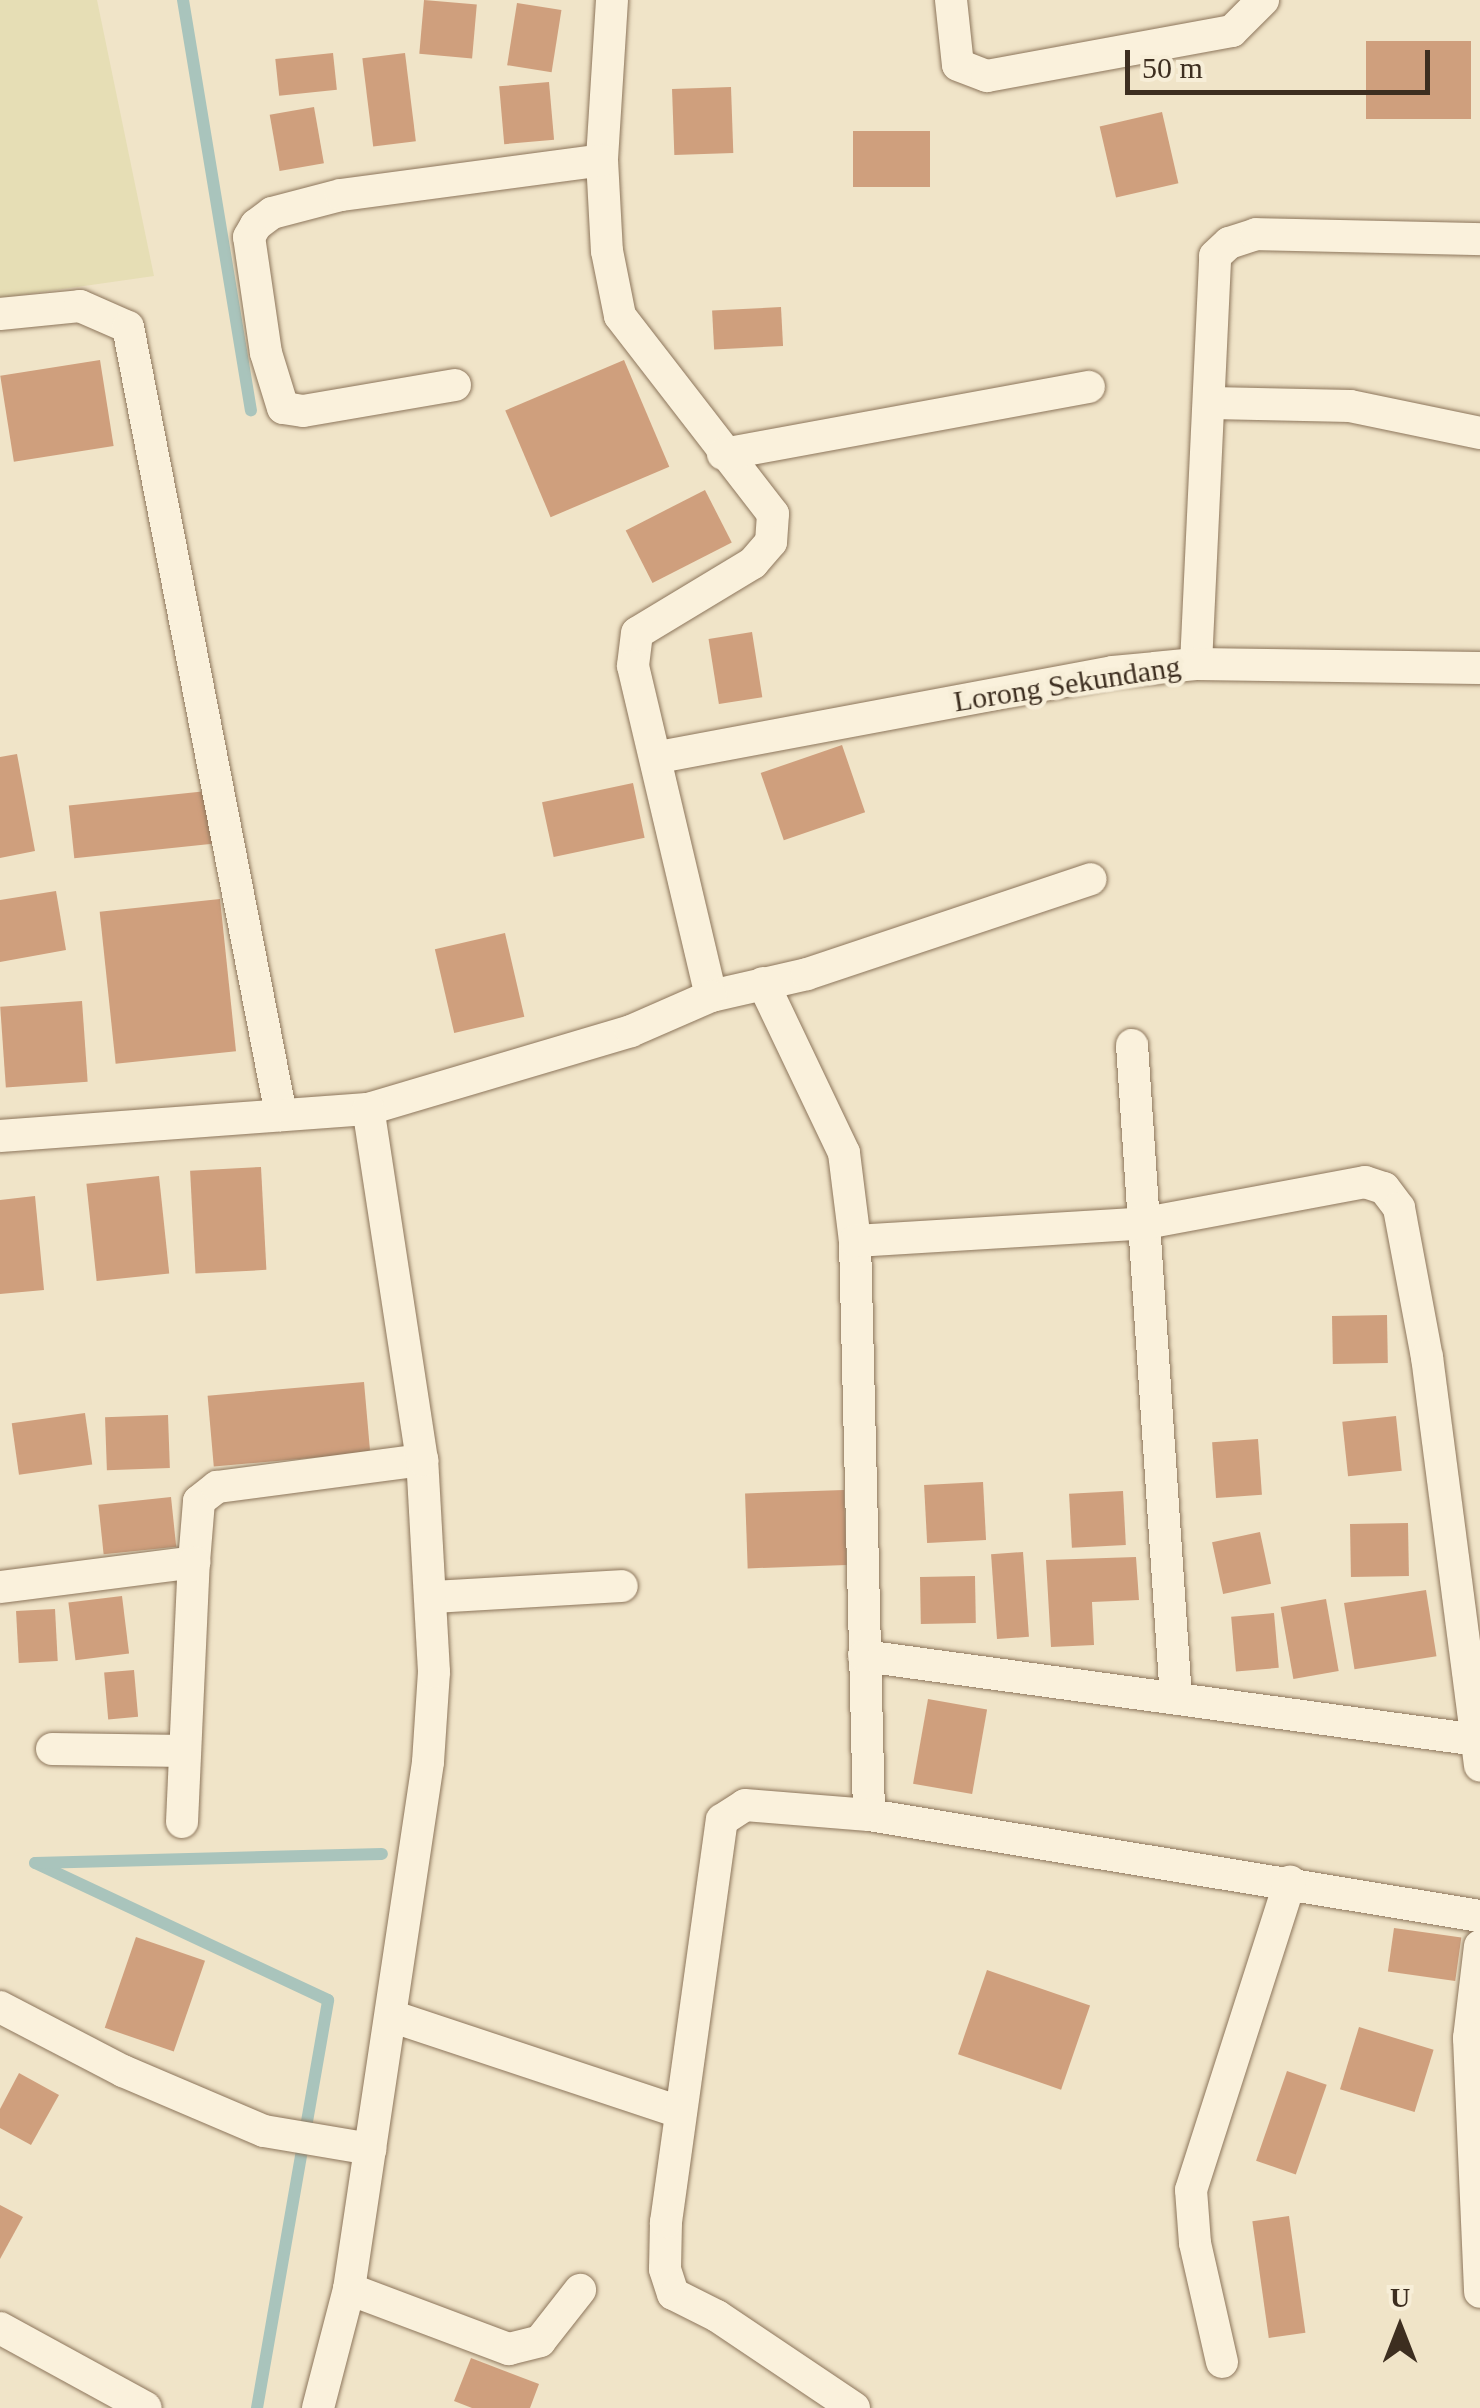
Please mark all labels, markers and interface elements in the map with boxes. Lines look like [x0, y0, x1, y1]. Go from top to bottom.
scale bar [1130, 30, 1435, 92]
text: 50 m [1142, 51, 1203, 84]
street label: Lorong Sekundang [951, 648, 1183, 720]
north arrow [1350, 2278, 1450, 2378]
text: U [1390, 2282, 1410, 2313]

